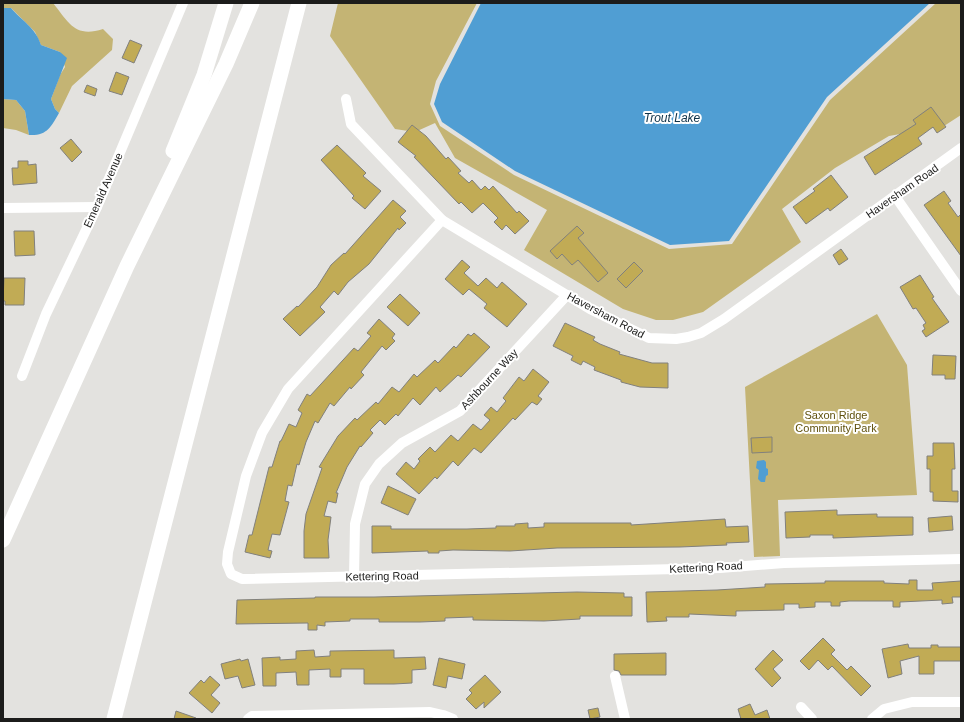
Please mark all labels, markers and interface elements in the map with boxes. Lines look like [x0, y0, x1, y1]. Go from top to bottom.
water label: Trout Lake [644, 111, 701, 125]
street label: Emerald Avenue [81, 151, 125, 229]
street label: Haversham Road [864, 162, 940, 220]
street label: Haversham Road [565, 290, 647, 340]
street label: Ashbourne Way [458, 346, 520, 412]
park label: Saxon Ridge Community Park [795, 409, 877, 434]
street label: Kettering Road [669, 559, 743, 575]
street label: Kettering Road [345, 569, 419, 583]

